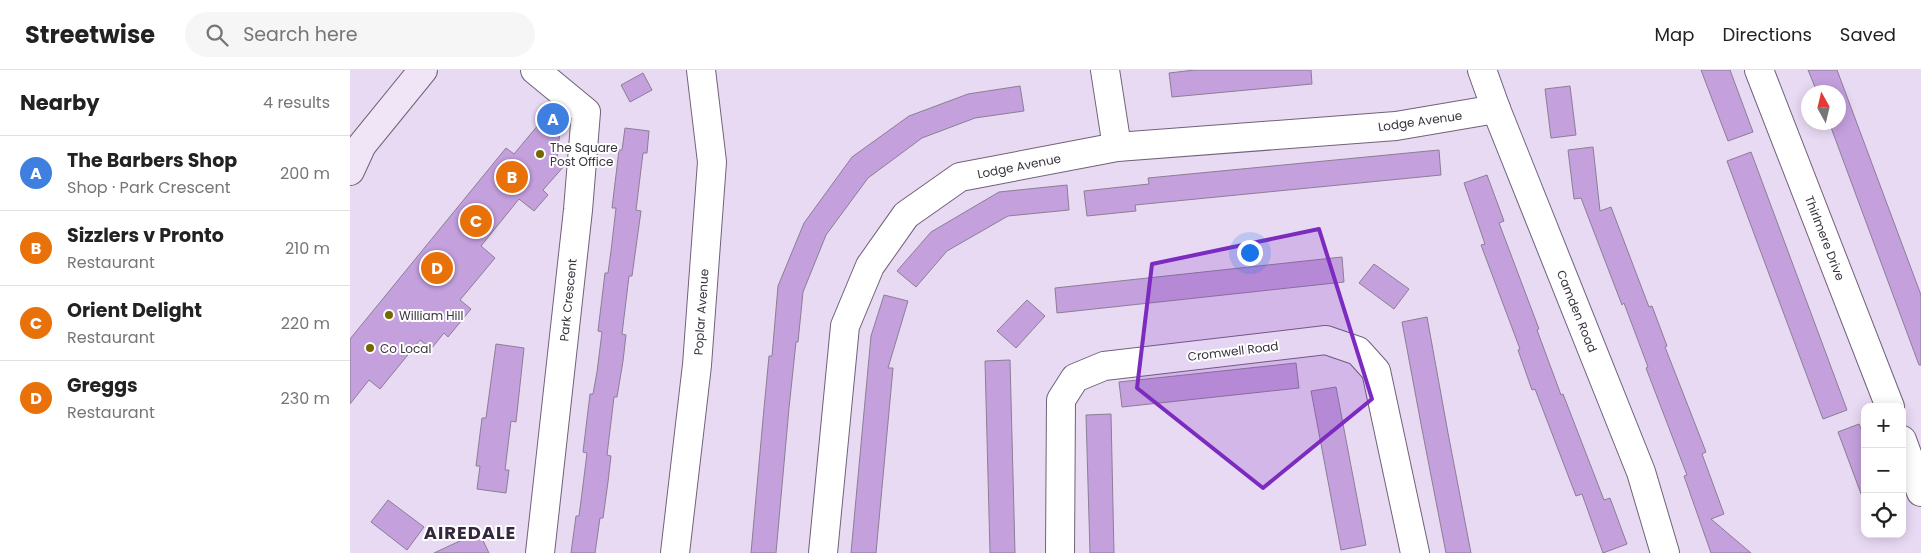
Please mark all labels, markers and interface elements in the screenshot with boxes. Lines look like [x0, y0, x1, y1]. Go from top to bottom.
search box [185, 12, 535, 57]
text: Streetwise [25, 18, 155, 51]
icon: search [203, 21, 231, 49]
text: Search here [243, 21, 358, 48]
text: Map [1655, 22, 1694, 47]
text: Directions [1722, 22, 1812, 47]
text: Saved [1840, 22, 1896, 47]
north arrow [1801, 85, 1846, 130]
text: Nearby [20, 88, 100, 117]
text: 4 results [263, 91, 330, 114]
pin: A [537, 100, 569, 138]
street label: Lodge Avenue [1377, 107, 1463, 135]
place label: The Square Post Office [550, 139, 618, 170]
text: The Barbers Shop [67, 147, 237, 174]
marker: The Square Post Office [534, 148, 546, 160]
street label: Lodge Avenue [976, 150, 1062, 182]
pin: B [496, 158, 528, 196]
text: A [30, 162, 42, 185]
text: 200 m [280, 162, 330, 185]
text: Shop · Park Crescent [67, 176, 230, 199]
street label: Thirlmere Drive [1801, 193, 1849, 283]
pin: C [460, 202, 492, 240]
text: Sizzlers v Pronto [67, 222, 224, 249]
text: B [31, 237, 41, 260]
text: 210 m [285, 237, 330, 260]
your location [1237, 240, 1263, 266]
pin: D [421, 249, 453, 287]
text: Restaurant [67, 251, 155, 274]
street label: Park Crescent [555, 258, 581, 342]
street label: Camden Road [1553, 267, 1601, 355]
street label: Poplar Avenue [690, 268, 712, 356]
text: Orient Delight [67, 297, 202, 324]
place label: William Hill [399, 307, 463, 324]
marker: William Hill [383, 309, 395, 321]
text: C [30, 312, 42, 335]
text: 220 m [281, 312, 330, 335]
text: Restaurant [67, 326, 155, 349]
street label: Cromwell Road [1187, 337, 1279, 365]
place label: Co Local [380, 340, 431, 357]
marker: Co Local [364, 342, 376, 354]
text: Greggs [67, 372, 138, 399]
text: D [30, 387, 42, 410]
text: 230 m [281, 387, 330, 410]
text: Restaurant [67, 401, 155, 424]
map controls [1861, 403, 1906, 538]
button: + [1861, 403, 1906, 448]
button: − [1861, 448, 1906, 493]
button: locate [1861, 493, 1906, 538]
district label: AIREDALE [424, 520, 516, 545]

